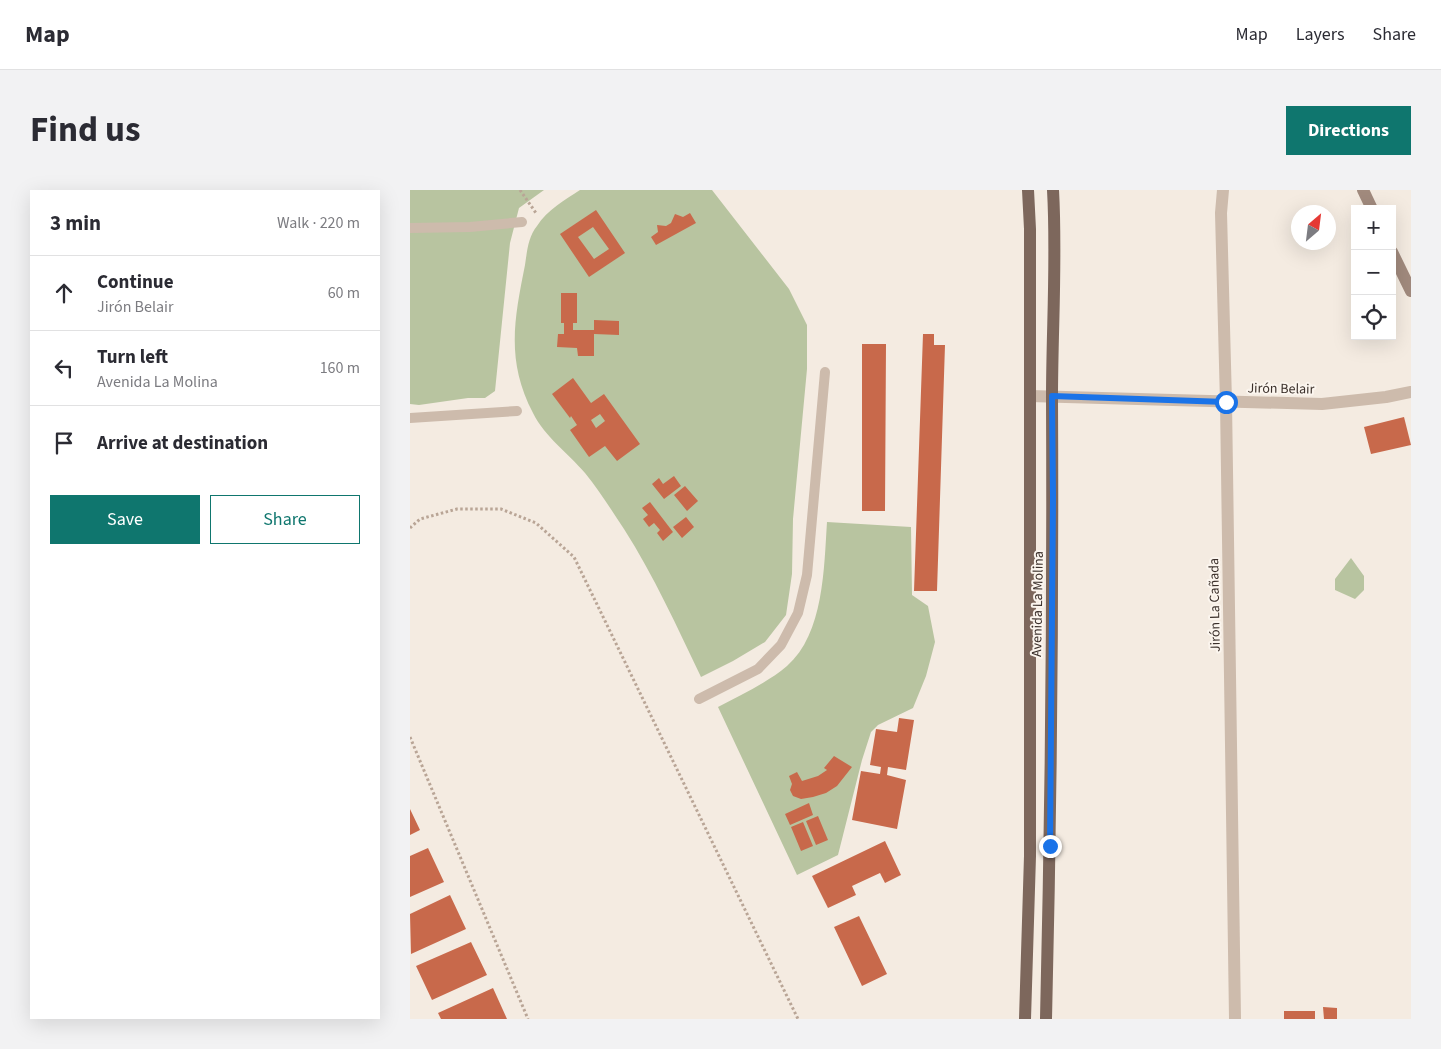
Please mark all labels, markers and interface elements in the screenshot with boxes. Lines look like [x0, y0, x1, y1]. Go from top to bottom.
text: Map [25, 17, 70, 52]
text: Map [1236, 22, 1268, 47]
text: Layers [1296, 22, 1345, 47]
text: Share [1373, 22, 1416, 47]
text: Find us [30, 105, 140, 155]
button: Directions [1286, 106, 1411, 155]
north arrow [1291, 205, 1336, 250]
map controls [1351, 205, 1396, 340]
button: + [1351, 205, 1396, 250]
text: 3 min [50, 208, 101, 238]
text: Walk · 220 m [277, 212, 360, 234]
button: − [1351, 250, 1396, 295]
text: Continue [97, 269, 174, 296]
icon: ahead [50, 279, 78, 307]
text: 60 m [328, 282, 360, 304]
button: locate [1351, 295, 1396, 340]
text: Jirón Belair [97, 296, 174, 318]
text: Turn left [97, 344, 168, 371]
icon: left [50, 354, 78, 382]
text: 160 m [320, 357, 360, 379]
text: Avenida La Molina [97, 371, 218, 393]
street label: Jirón Belair [1247, 378, 1315, 400]
route start [1215, 391, 1238, 414]
icon: arrive [50, 429, 78, 457]
text: Arrive at destination [97, 430, 268, 457]
button: Save [50, 495, 200, 544]
button: Share [210, 495, 360, 544]
street label: Avenida La Molina [1027, 551, 1049, 657]
street label: Jirón La Cañada [1204, 558, 1226, 652]
route end [1039, 835, 1062, 858]

